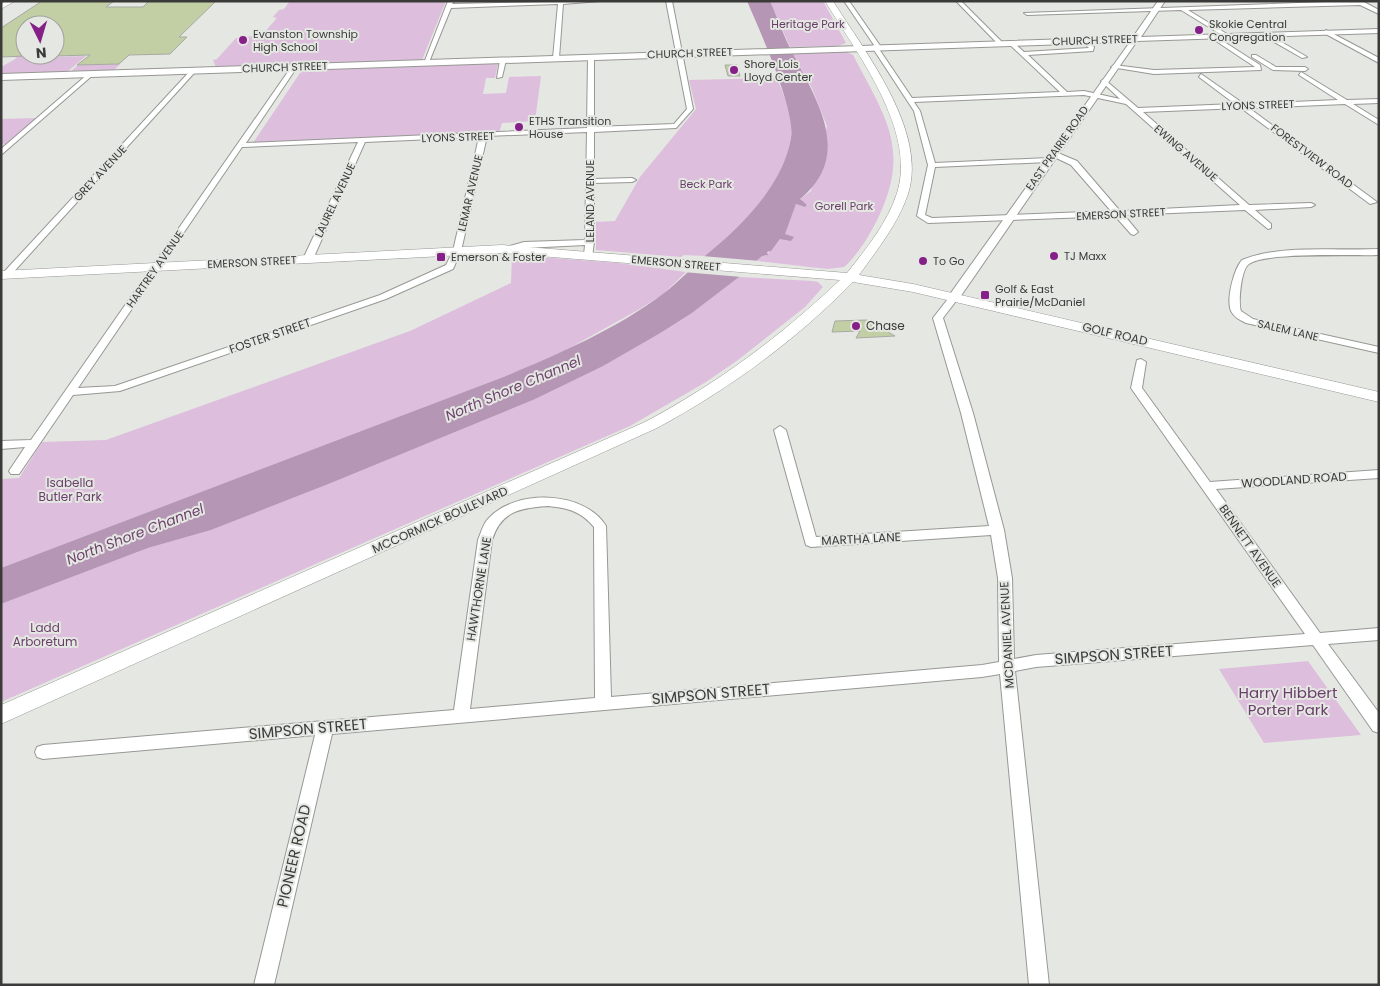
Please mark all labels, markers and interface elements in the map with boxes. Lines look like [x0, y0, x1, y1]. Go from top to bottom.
north arrow [15, 15, 65, 65]
park label: Heritage Park [771, 16, 845, 32]
place label: Skokie Central Congregation [1209, 16, 1287, 45]
marker: Skokie Central Congregation [1193, 24, 1205, 36]
place label: Evanston Township High School [253, 26, 358, 55]
street label: CHURCH STREET [1052, 31, 1138, 49]
marker: Evanston Township High School [237, 34, 249, 46]
text: N [35, 43, 47, 63]
street label: CHURCH STREET [647, 44, 733, 62]
place label: Shore Lois Lloyd Center [744, 56, 812, 85]
street label: CHURCH STREET [242, 58, 328, 76]
marker: Shore Lois Lloyd Center [728, 64, 740, 76]
street label: LYONS STREET [1221, 96, 1295, 114]
street label: EAST PRAIRIE ROAD [1022, 102, 1092, 194]
place label: ETHS Transition House [529, 113, 611, 142]
street label: FORESTVIEW ROAD [1268, 120, 1356, 192]
marker: ETHS Transition House [513, 121, 525, 133]
street label: EWING AVENUE [1151, 121, 1221, 185]
street label: LYONS STREET [421, 128, 495, 146]
street label: GREY AVENUE [70, 141, 130, 205]
street label: LEMAR AVENUE [453, 153, 487, 233]
street label: LAUREL AVENUE [311, 160, 359, 240]
street label: LELAND AVENUE [582, 160, 598, 242]
park label: Beck Park [680, 176, 733, 192]
park label: Gorell Park [815, 198, 874, 214]
street label: EMERSON STREET [1076, 204, 1166, 224]
street label: HARTREY AVENUE [122, 227, 188, 311]
place label: TJ Maxx [1064, 248, 1107, 264]
place label: Emerson & Foster [451, 249, 546, 265]
marker: TJ Maxx [1048, 250, 1060, 262]
marker: Emerson & Foster [435, 251, 447, 263]
street label: EMERSON STREET [631, 251, 721, 275]
street label: EMERSON STREET [207, 252, 297, 272]
place label: To Go [933, 253, 965, 269]
marker: To Go [917, 255, 929, 267]
place label: Golf & East Prairie/McDaniel [995, 281, 1085, 310]
marker: Golf & East Prairie/McDaniel [979, 289, 991, 301]
street label: FOSTER STREET [227, 313, 313, 357]
street label: SALEM LANE [1256, 315, 1320, 345]
place label: Chase [866, 317, 905, 334]
street label: GOLF ROAD [1081, 318, 1149, 349]
marker: Chase [850, 320, 862, 332]
water label: North Shore Channel [442, 350, 584, 426]
street label: WOODLAND ROAD [1241, 467, 1347, 492]
park label: Isabella Butler Park [38, 474, 102, 505]
street label: MCCORMICK BOULEVARD [369, 482, 510, 557]
water label: North Shore Channel [63, 498, 207, 569]
street label: BENNETT AVENUE [1215, 501, 1285, 591]
street label: MARTHA LANE [821, 528, 901, 549]
street label: HAWTHORNE LANE [462, 536, 495, 642]
street label: MCDANIEL AVENUE [995, 581, 1018, 689]
park label: Ladd Arboretum [13, 619, 77, 650]
street label: SIMPSON STREET [1054, 640, 1174, 669]
street label: SIMPSON STREET [651, 678, 771, 709]
park label: Harry Hibbert Porter Park [1239, 682, 1337, 720]
street label: SIMPSON STREET [248, 713, 368, 744]
street label: PIONEER ROAD [271, 802, 316, 909]

